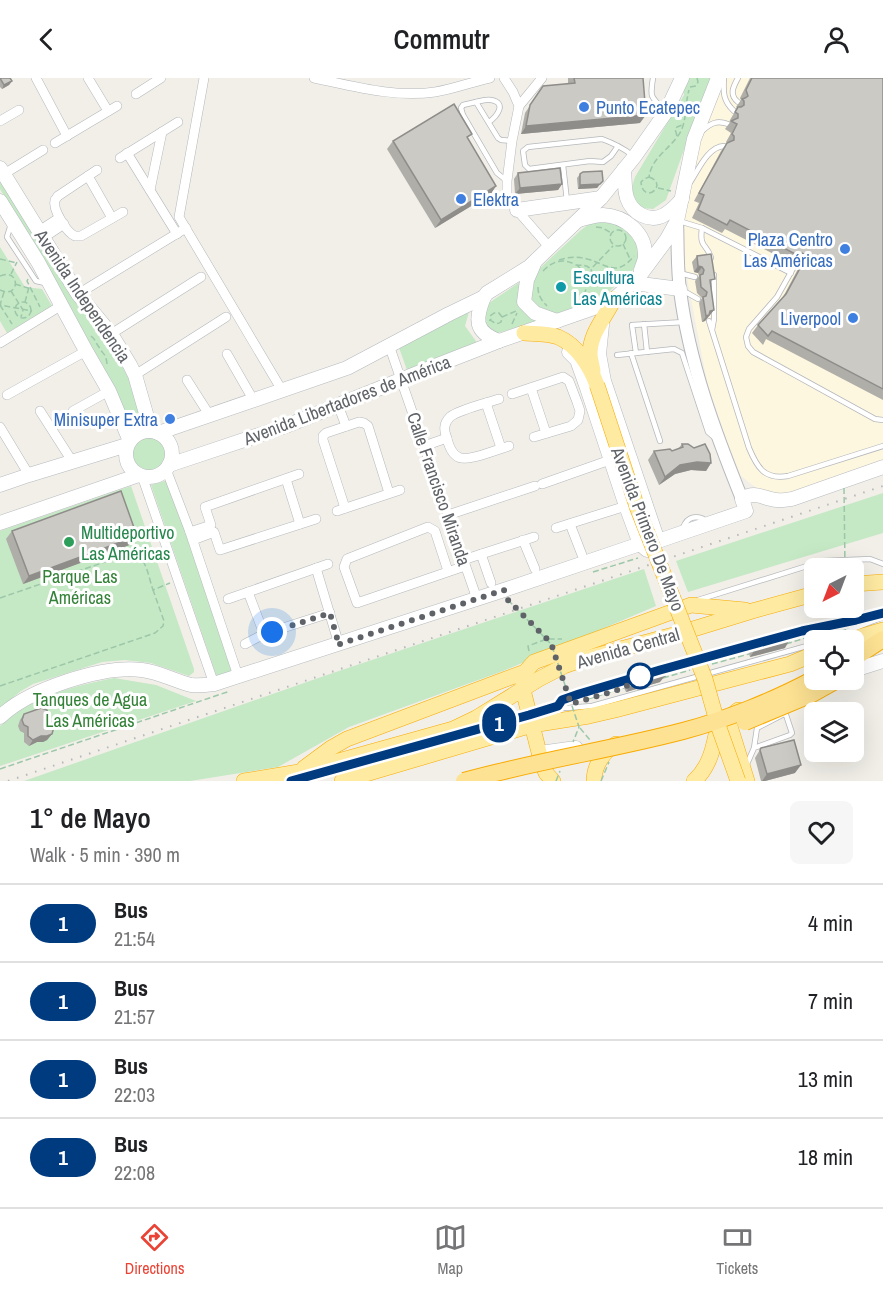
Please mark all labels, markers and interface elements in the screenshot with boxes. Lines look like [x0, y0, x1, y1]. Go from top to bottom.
text: Commutr [394, 21, 489, 57]
icon: back [30, 23, 63, 56]
icon: person [820, 23, 853, 56]
place label: Punto Ecatepec [596, 95, 700, 120]
marker: Punto Ecatepec [577, 100, 591, 114]
place label: Elektra [473, 187, 519, 212]
marker: Elektra [454, 192, 468, 206]
street label: Avenida Independencia [29, 224, 137, 368]
place label: Plaza Centro Las Américas [744, 227, 833, 273]
marker: Plaza Centro Las Américas [838, 242, 852, 256]
place label: Escultura Las Américas [573, 265, 662, 311]
marker: Escultura Las Américas [554, 280, 568, 294]
place label: Liverpool [780, 306, 841, 331]
marker: Liverpool [846, 311, 860, 325]
street label: Avenida Libertadores de América [239, 349, 454, 451]
place label: Minisuper Extra [54, 407, 158, 432]
street label: Calle Francisco Miranda [401, 409, 477, 569]
marker: Minisuper Extra [163, 412, 177, 426]
street label: Avenida Primero De Mayo [605, 443, 691, 615]
place label: Multideportivo Las Américas [81, 520, 175, 566]
marker: Multideportivo Las Américas [62, 535, 76, 549]
north arrow [804, 558, 864, 618]
map controls [804, 558, 864, 762]
park label: Parque Las Américas [42, 564, 118, 610]
your location [257, 617, 287, 647]
street label: Avenida Central [573, 621, 682, 675]
button: locate [804, 630, 864, 690]
unlabelled marker [627, 663, 653, 689]
park label: Tanques de Agua Las Américas [33, 687, 147, 733]
button: layers [804, 702, 864, 762]
line badge: 1 [480, 704, 518, 742]
text: 1 [494, 709, 504, 738]
text: 1° de Mayo [30, 799, 151, 837]
button: heart [790, 801, 853, 864]
text: Walk · 5 min · 390 m [30, 841, 180, 868]
text: Bus [114, 895, 148, 925]
text: 4 min [808, 908, 853, 938]
text: 1 [58, 909, 68, 938]
text: 21:54 [114, 925, 155, 952]
text: Bus [114, 973, 148, 1003]
text: 7 min [808, 986, 853, 1016]
text: 1 [58, 987, 68, 1016]
text: 21:57 [114, 1003, 155, 1030]
text: Bus [114, 1051, 148, 1081]
text: 13 min [798, 1064, 853, 1094]
text: 1 [58, 1065, 68, 1094]
text: 22:03 [114, 1081, 155, 1108]
text: Bus [114, 1129, 148, 1159]
text: 18 min [798, 1142, 853, 1172]
text: 1 [58, 1143, 68, 1172]
text: 22:08 [114, 1159, 155, 1186]
tab: Directions [125, 1221, 184, 1279]
tab: Map [434, 1221, 467, 1279]
tab: Tickets [716, 1221, 758, 1279]

